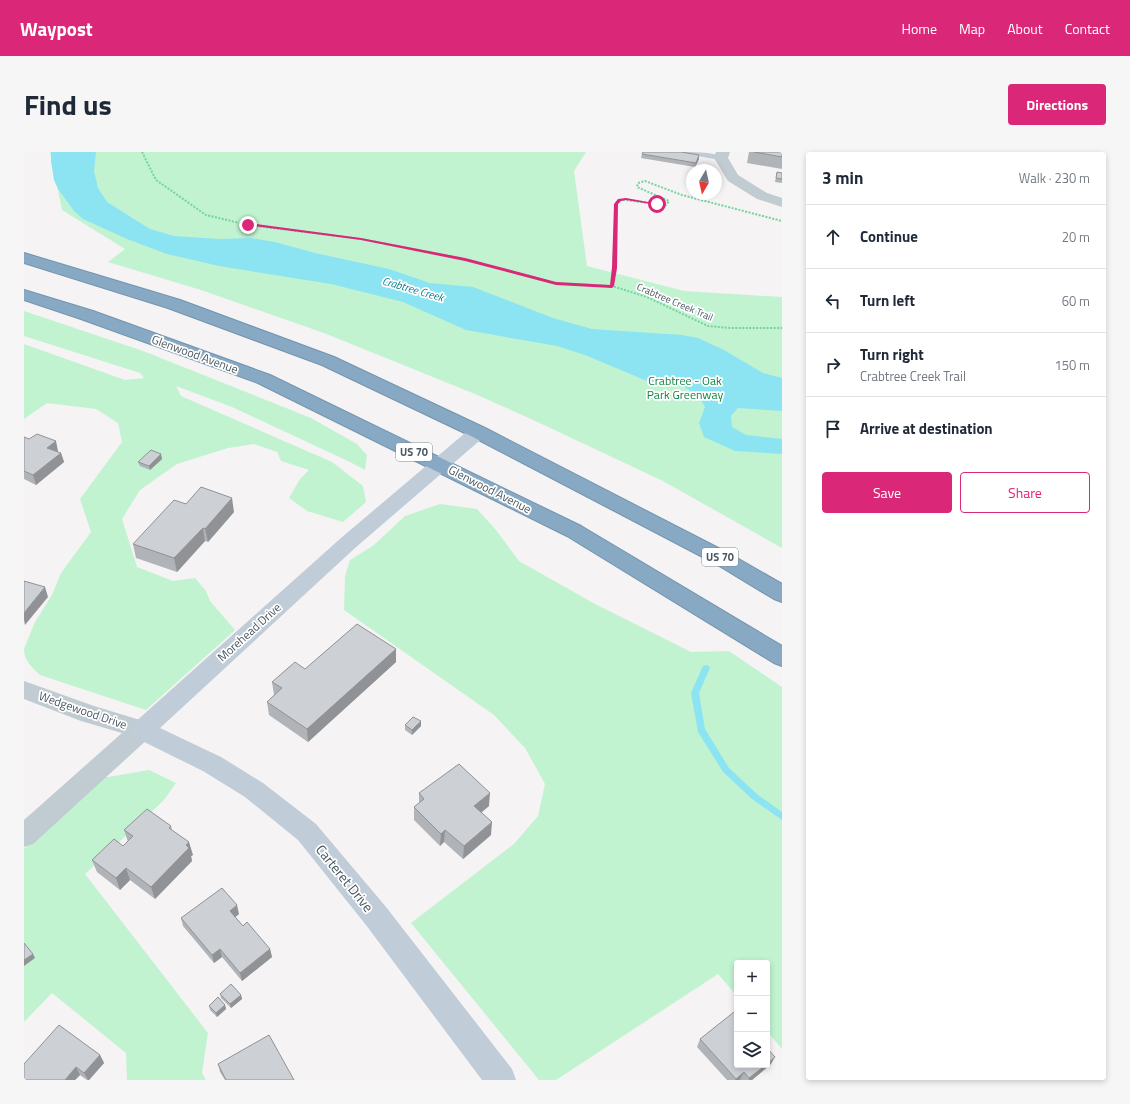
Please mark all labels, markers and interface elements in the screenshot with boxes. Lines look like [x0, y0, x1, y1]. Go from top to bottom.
text: Waypost [20, 14, 93, 43]
text: Home [902, 18, 937, 39]
text: Map [959, 18, 985, 39]
text: About [1007, 18, 1043, 39]
text: Contact [1065, 18, 1110, 39]
text: Find us [24, 83, 112, 126]
button: Directions [1008, 84, 1106, 125]
north arrow [686, 164, 722, 200]
text: 3 min [822, 165, 863, 191]
text: Walk · 230 m [1019, 168, 1090, 188]
route start [648, 195, 666, 213]
route end [239, 216, 257, 234]
text: Continue [860, 225, 918, 248]
icon: ahead [822, 226, 844, 248]
text: 20 m [1062, 227, 1090, 247]
water label: Crabtree Creek [380, 273, 447, 306]
street label: Crabtree Creek Trail [635, 279, 715, 325]
text: Turn left [860, 289, 915, 312]
icon: left [822, 290, 844, 312]
text: 60 m [1062, 291, 1090, 311]
street label: Glenwood Avenue [149, 330, 241, 378]
text: Turn right [860, 343, 924, 366]
icon: right [822, 354, 844, 376]
text: 150 m [1054, 355, 1090, 375]
text: Crabtree Creek Trail [860, 366, 966, 386]
park label: Crabtree - Oak Park Greenway [647, 371, 723, 404]
text: Arrive at destination [860, 417, 993, 440]
icon: arrive [822, 418, 844, 440]
road number: US 70 [396, 443, 432, 461]
street label: Glenwood Avenue [445, 460, 535, 518]
button: Save [822, 472, 952, 513]
button: Share [960, 472, 1090, 513]
road number: US 70 [702, 548, 738, 566]
street label: Morehead Drive [213, 598, 285, 666]
street label: Wedgewood Drive [36, 686, 130, 734]
street label: Carteret Drive [311, 840, 379, 916]
map controls [734, 960, 770, 1068]
button: + [734, 960, 770, 996]
button: − [734, 996, 770, 1032]
button: layers [734, 1032, 770, 1068]

